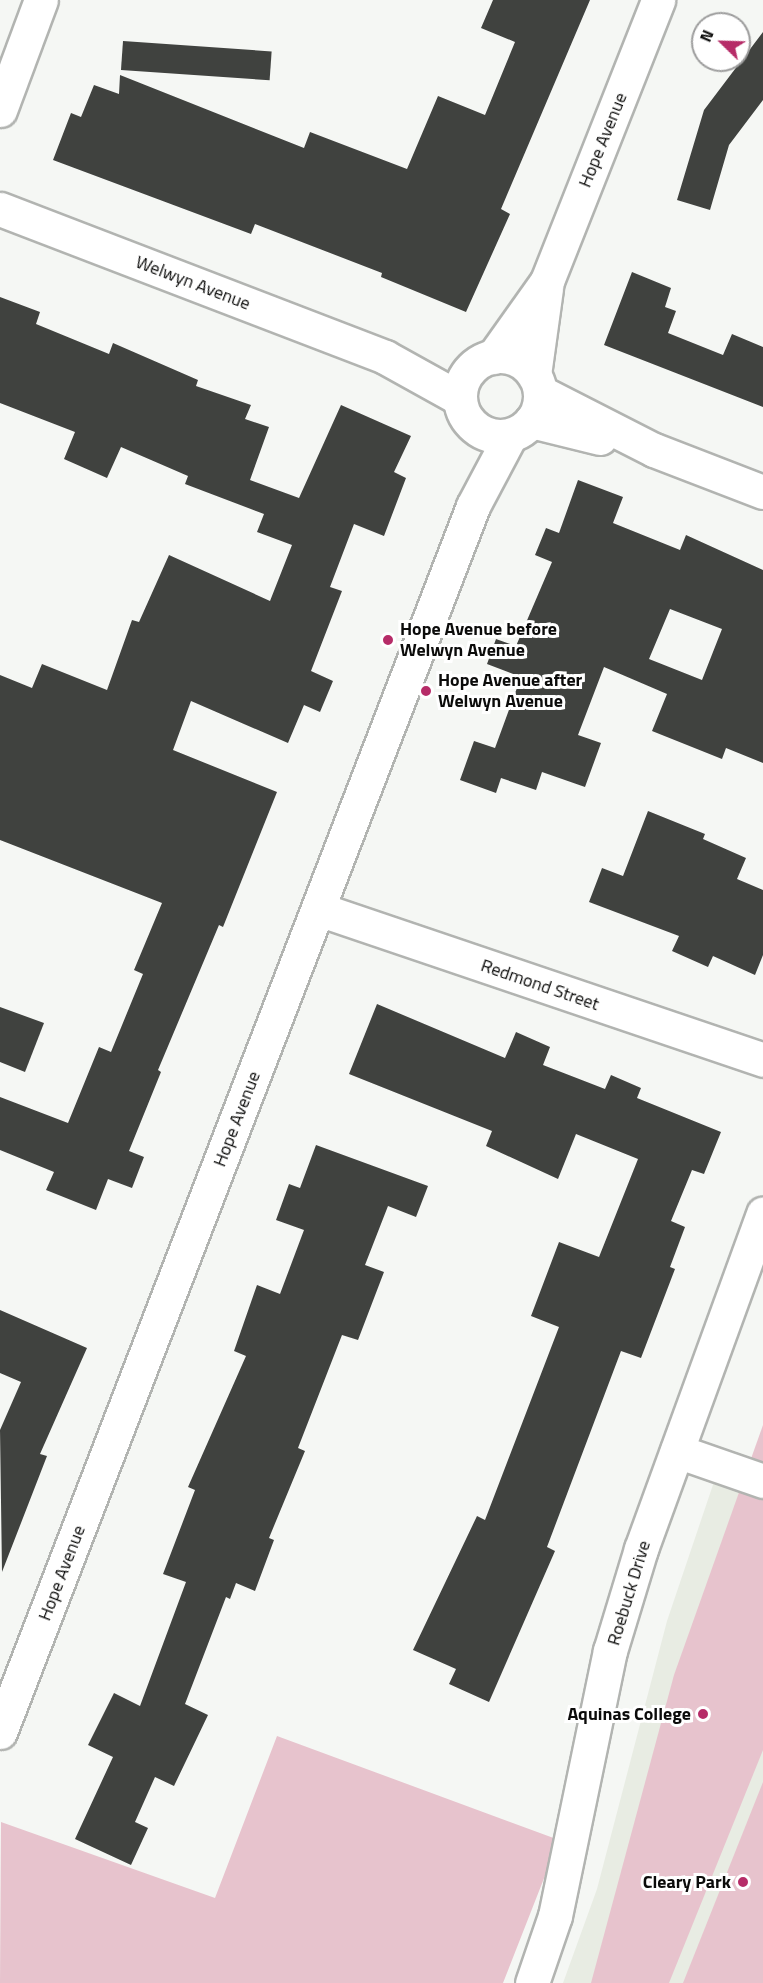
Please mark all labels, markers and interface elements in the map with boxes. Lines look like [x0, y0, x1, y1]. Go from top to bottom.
north arrow [691, 12, 751, 72]
text: N [693, 26, 719, 46]
street label: Hope Avenue [574, 89, 632, 191]
street label: Welwyn Avenue [133, 251, 253, 315]
place label: Hope Avenue before Welwyn Avenue [400, 619, 557, 662]
marker: Hope Avenue before Welwyn Avenue [381, 633, 395, 647]
place label: Hope Avenue after Welwyn Avenue [438, 670, 582, 712]
marker: Hope Avenue after Welwyn Avenue [419, 684, 433, 698]
street label: Redmond Street [478, 955, 602, 1015]
street label: Hope Avenue [209, 1068, 265, 1170]
street label: Hope Avenue [34, 1522, 90, 1624]
street label: Roebuck Drive [603, 1538, 655, 1648]
place label: Aquinas College [567, 1703, 691, 1725]
marker: Aquinas College [696, 1707, 710, 1721]
place label: Cleary Park [643, 1871, 731, 1893]
marker: Cleary Park [736, 1875, 750, 1889]

